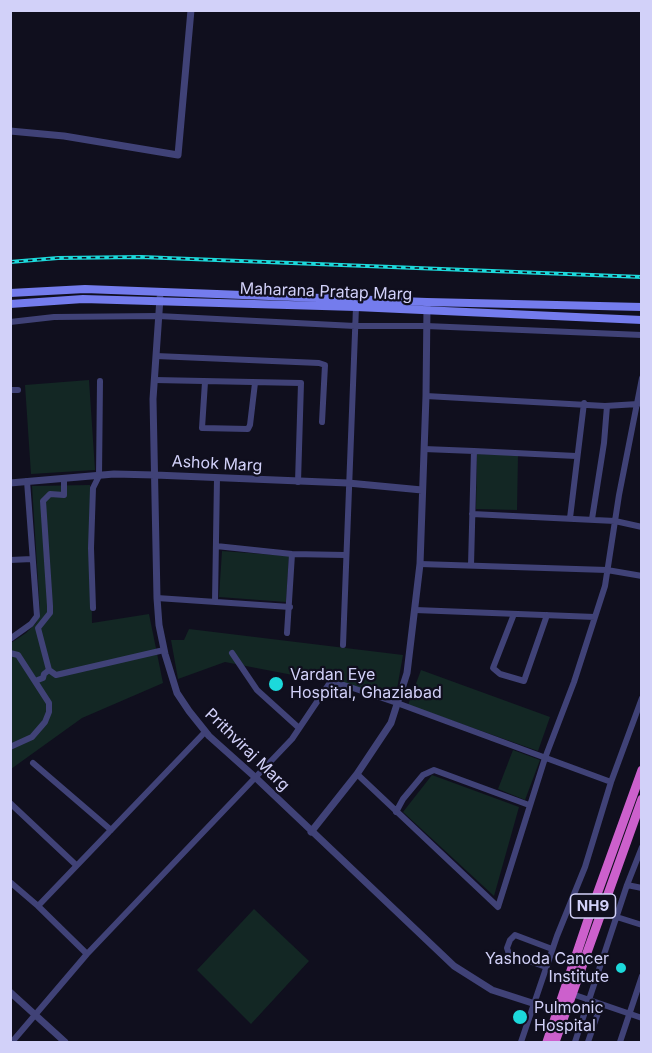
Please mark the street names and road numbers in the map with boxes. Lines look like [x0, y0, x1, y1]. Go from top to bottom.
street label: Maharana Pratap Marg [239, 279, 413, 305]
street label: Ashok Marg [171, 452, 263, 476]
street label: Prithviraj Marg [201, 705, 293, 795]
road number: NH9 [570, 894, 616, 918]

